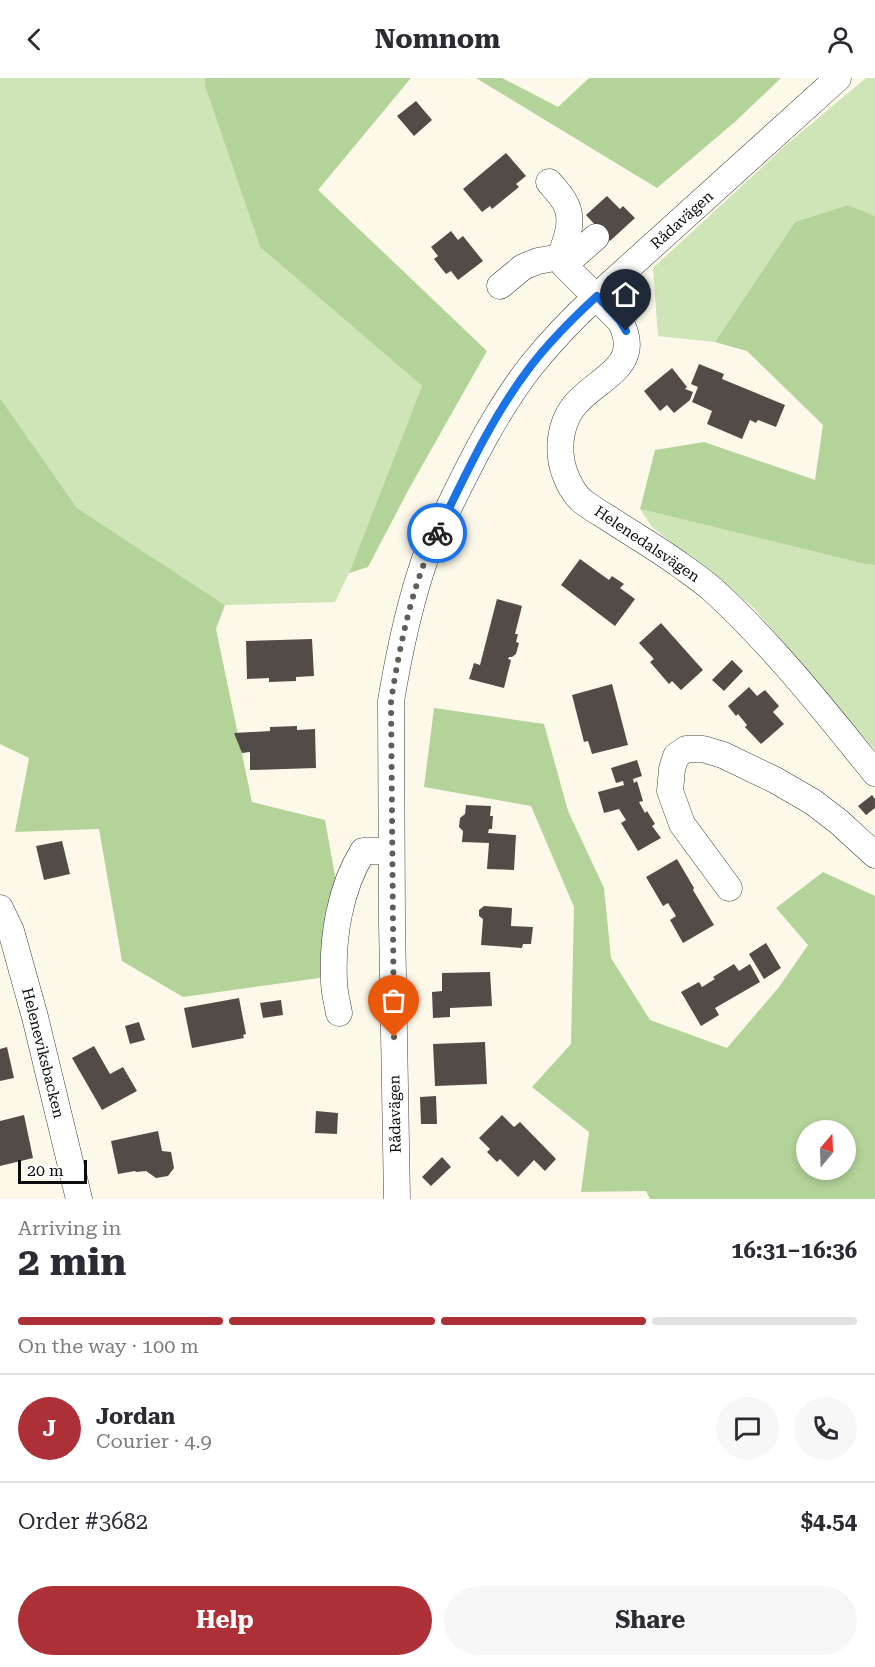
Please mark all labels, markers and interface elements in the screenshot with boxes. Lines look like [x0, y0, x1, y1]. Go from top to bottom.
icon: back [18, 23, 51, 56]
text: Nomnom [375, 23, 500, 55]
icon: person [824, 23, 857, 56]
street label: Rådavägen [647, 187, 717, 253]
pin [600, 269, 651, 331]
icon: home [609, 278, 642, 311]
street label: Helenedalsvägen [591, 502, 703, 586]
courier [407, 503, 467, 563]
icon: bike [421, 517, 454, 550]
pin [368, 975, 419, 1037]
icon: bag [377, 984, 410, 1017]
street label: Heleneviksbacken [18, 986, 68, 1120]
street label: Rådavägen [385, 1074, 405, 1153]
north arrow [796, 1120, 856, 1180]
map controls [796, 1120, 856, 1180]
scale bar [18, 1157, 87, 1184]
text: 20 m [27, 1161, 64, 1180]
text: Arriving in [18, 1216, 121, 1240]
text: 16:31–16:36 [731, 1238, 857, 1263]
text: 2 min [18, 1239, 126, 1285]
text: On the way · 100 m [18, 1334, 199, 1358]
button: chat [716, 1397, 779, 1460]
button: phone [794, 1397, 857, 1460]
text: Jordan [96, 1404, 175, 1429]
text: J [43, 1416, 56, 1441]
text: Courier · 4.9 [96, 1429, 212, 1453]
text: Order #3682 [18, 1509, 148, 1534]
text: $4.54 [801, 1509, 857, 1534]
button: Help [18, 1586, 432, 1655]
button: Share [444, 1586, 857, 1655]

